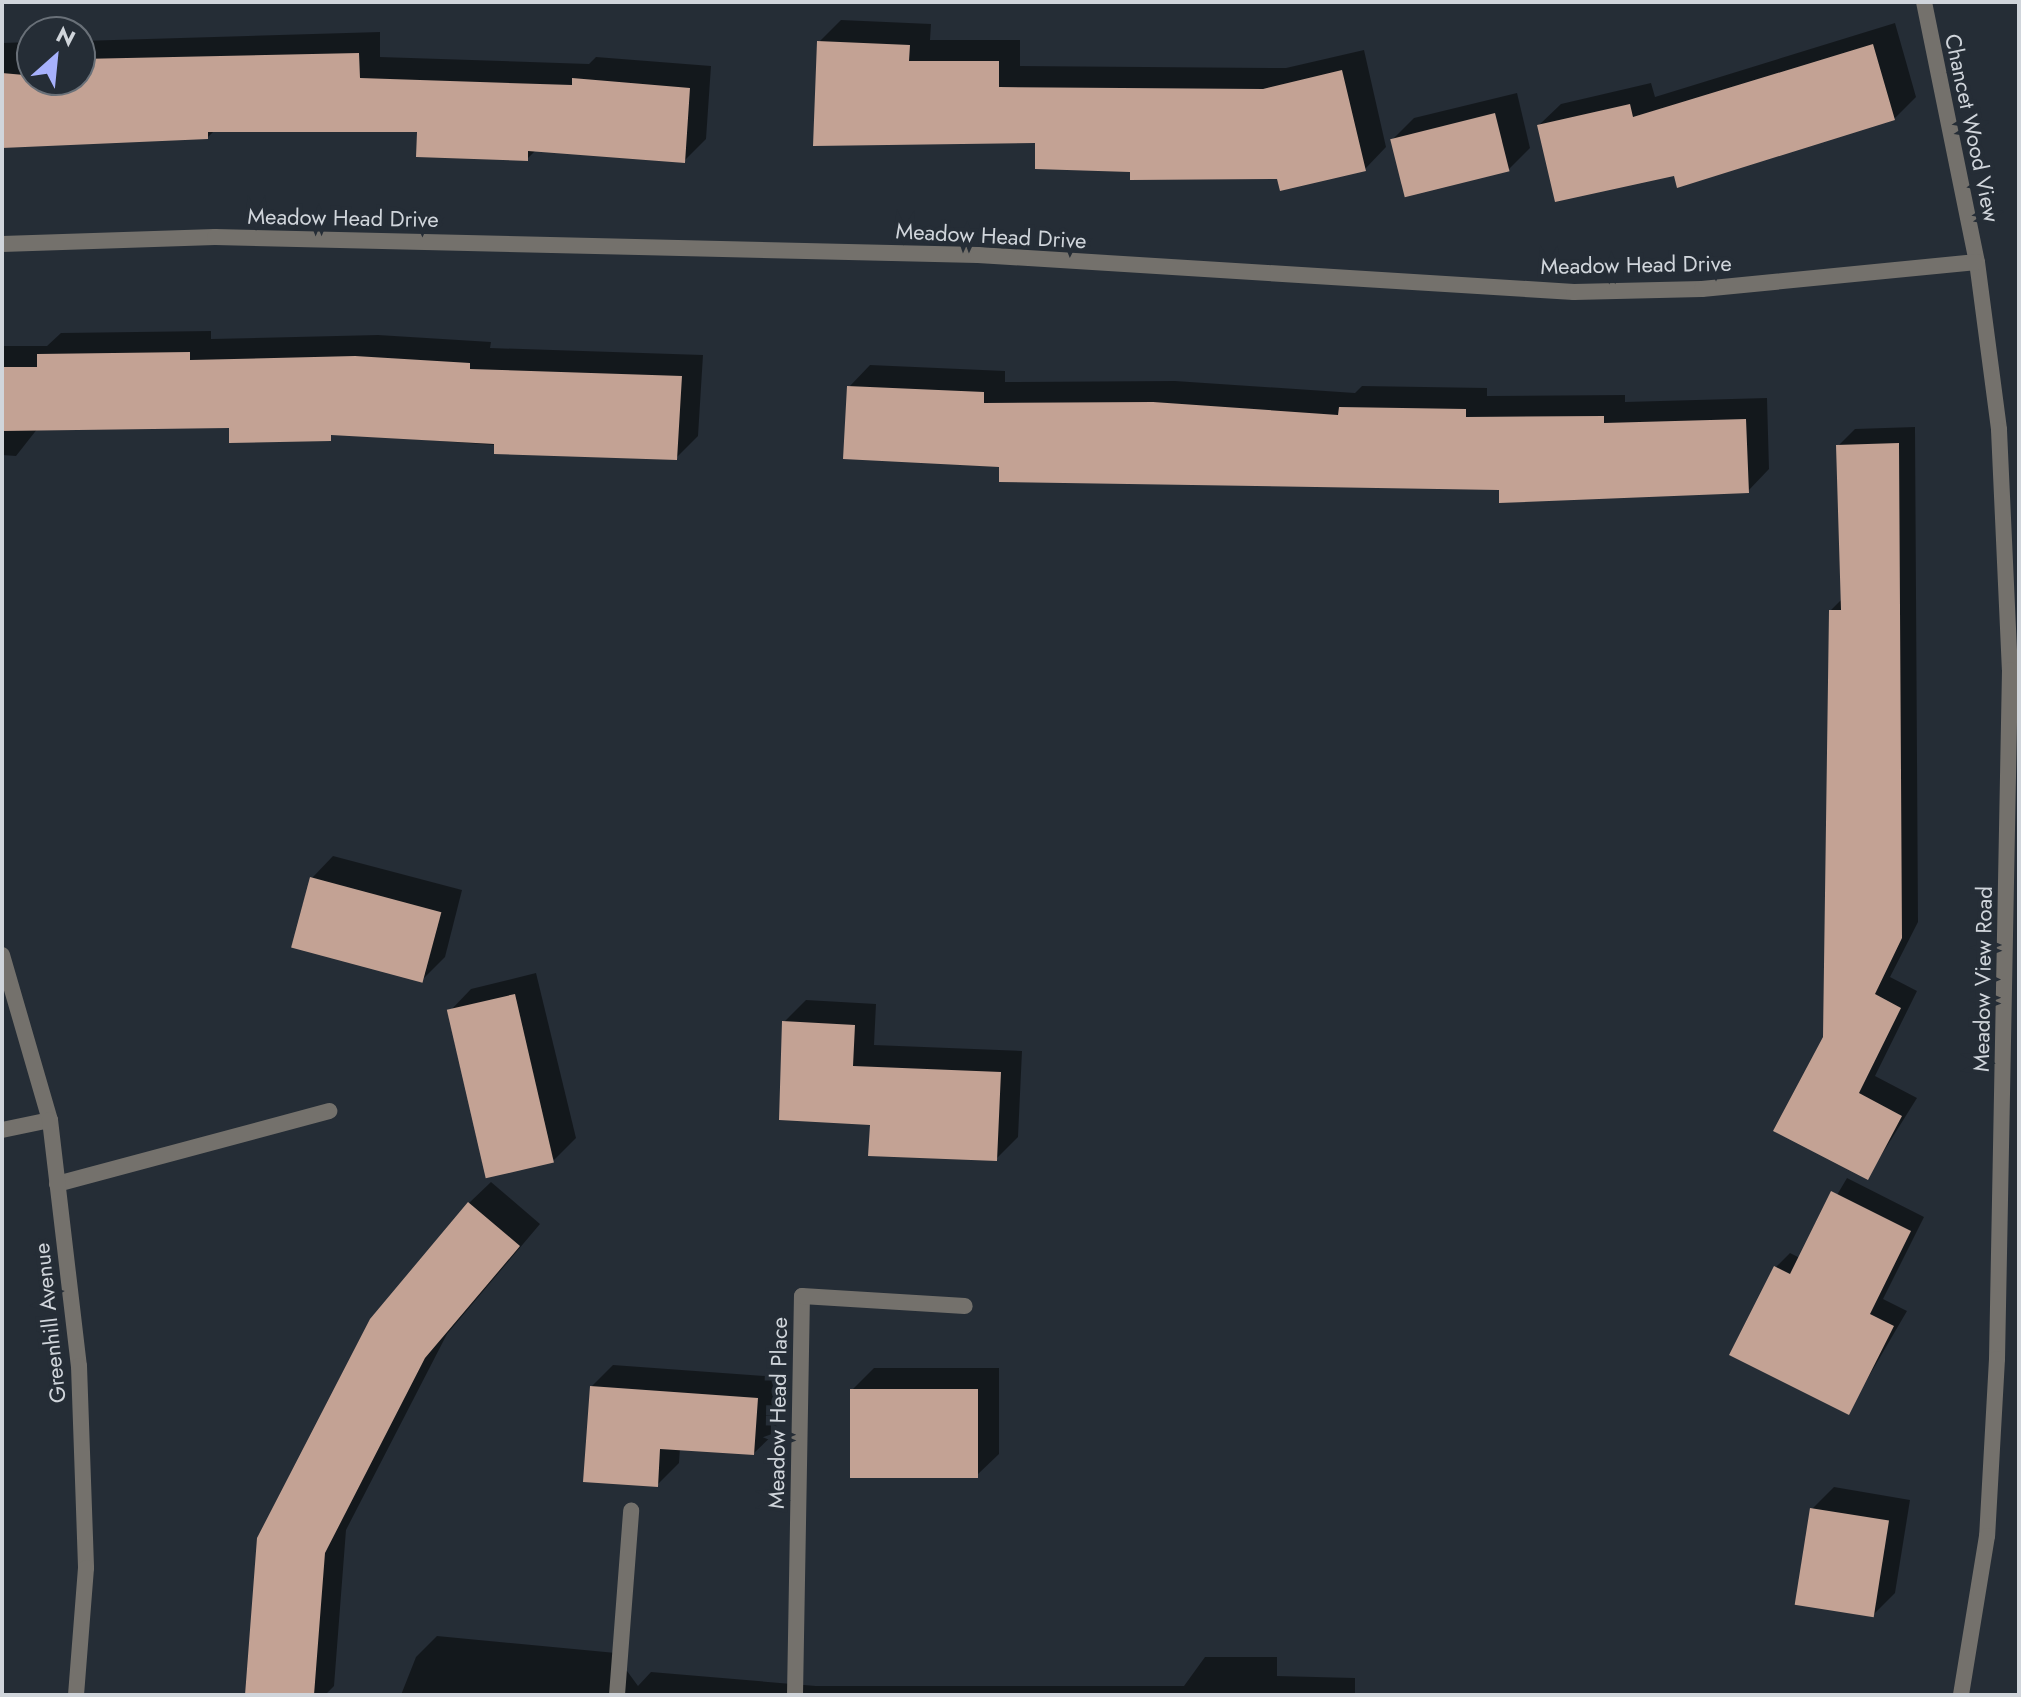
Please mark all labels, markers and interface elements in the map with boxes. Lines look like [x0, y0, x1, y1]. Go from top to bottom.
north arrow [16, 16, 96, 96]
text: N [51, 18, 81, 55]
street label: Chancet Wood View [1939, 31, 2005, 225]
street label: Meadow Head Drive [247, 203, 439, 233]
street label: Meadow Head Drive [895, 218, 1087, 254]
street label: Meadow Head Drive [1540, 250, 1732, 280]
street label: Meadow View Road [1968, 886, 1998, 1072]
street label: Greenhill Avenue [28, 1242, 72, 1404]
street label: Meadow Head Place [763, 1317, 793, 1509]

